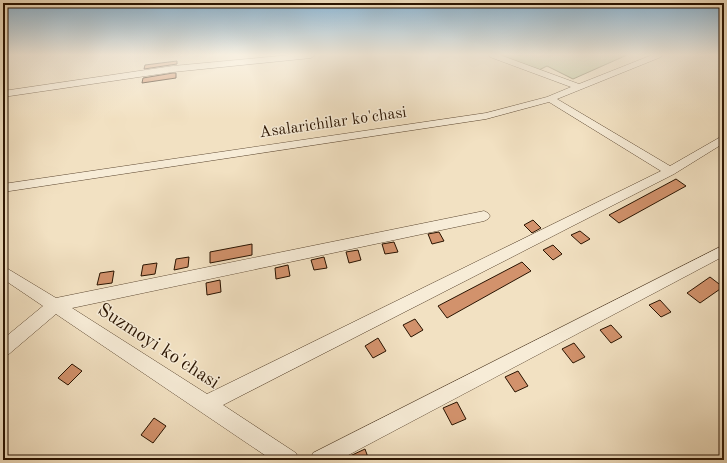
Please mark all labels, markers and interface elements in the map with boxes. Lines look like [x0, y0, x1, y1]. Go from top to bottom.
street label: Asalarichilar ko'chasi [258, 105, 408, 141]
street label: Suzmoyi ko'chasi [94, 301, 222, 393]

